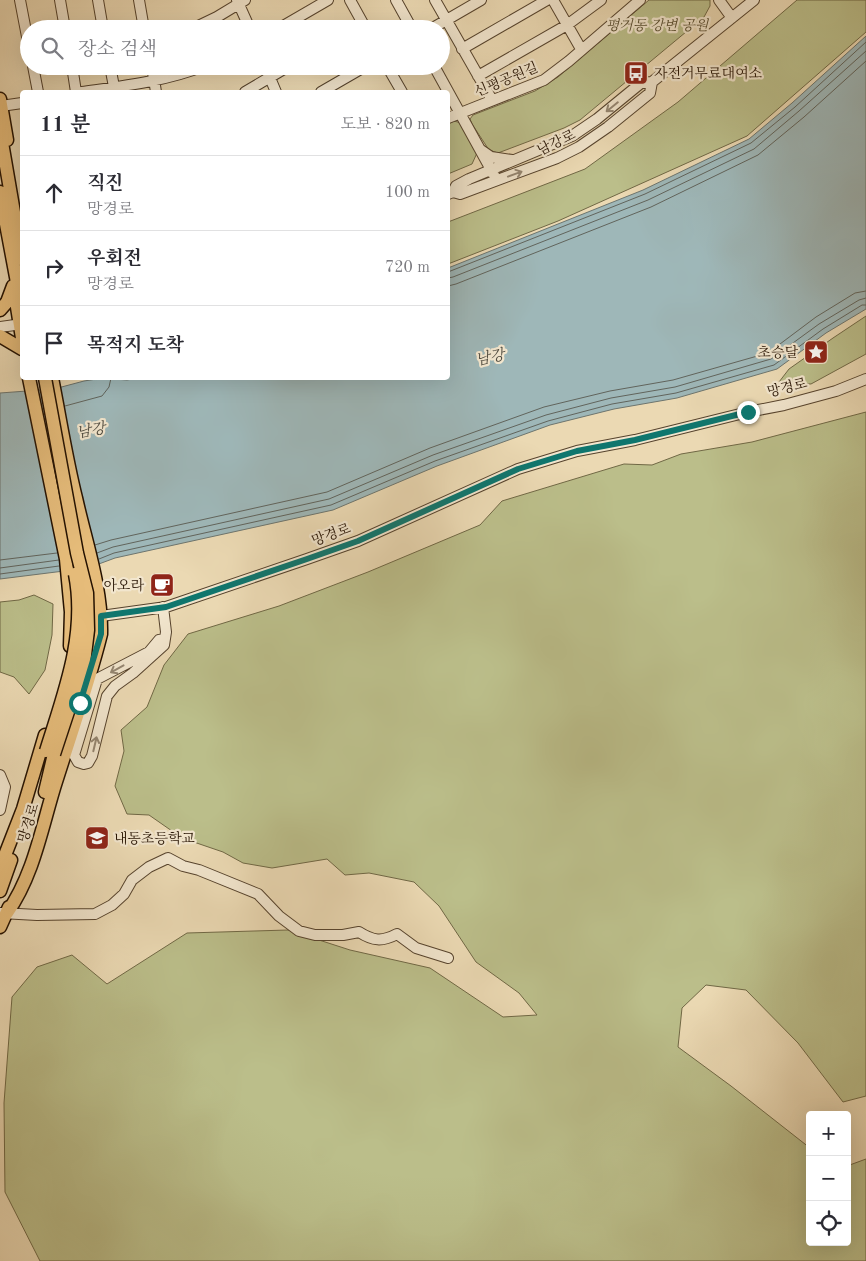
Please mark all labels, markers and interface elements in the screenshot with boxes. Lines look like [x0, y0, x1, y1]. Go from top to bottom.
park label: 평거동 강변 공원 [606, 18, 710, 33]
search box [20, 20, 450, 75]
icon: search [38, 34, 66, 62]
text: 장소 검색 [78, 41, 157, 60]
street label: 신평공원길 [472, 59, 540, 100]
bus stop icon: 자전거무료대여소 [623, 60, 649, 86]
place label: 자전거무료대여소 [654, 66, 763, 81]
one-way arrow [605, 102, 618, 113]
text: 11 분 [40, 115, 91, 136]
text: 도보 · 820 m [341, 117, 430, 133]
street label: 남강로 [535, 127, 578, 158]
one-way arrow [507, 169, 522, 178]
text: 직진 [87, 175, 124, 194]
icon: ahead [40, 179, 68, 207]
text: 100 m [385, 185, 430, 201]
text: 망경로 [87, 202, 133, 218]
text: 우회전 [87, 250, 142, 269]
icon: right [40, 254, 68, 282]
text: 720 m [385, 260, 430, 276]
text: 망경로 [87, 277, 133, 293]
icon: arrive [40, 329, 68, 357]
text: 목적지 도착 [87, 337, 184, 356]
place icon: 초승달 [803, 339, 829, 365]
place label: 초승달 [757, 345, 798, 360]
water label: 남강 [474, 346, 508, 369]
street label: 망경로 [766, 375, 809, 400]
route end [737, 401, 760, 424]
water label: 남강 [75, 419, 109, 441]
street label: 망경로 [310, 520, 353, 548]
cafe icon: 아오라 [149, 572, 175, 598]
place label: 아오라 [103, 578, 144, 593]
one-way arrow [110, 665, 125, 674]
route start [69, 692, 92, 715]
one-way arrow [91, 736, 100, 752]
street label: 망경로 [15, 801, 42, 845]
school or university icon: 내동초등학교 [84, 825, 110, 851]
place label: 내동초등학교 [114, 831, 196, 846]
map controls [806, 1111, 851, 1246]
button: + [806, 1111, 851, 1156]
button: − [806, 1156, 851, 1201]
button: locate [806, 1201, 851, 1246]

